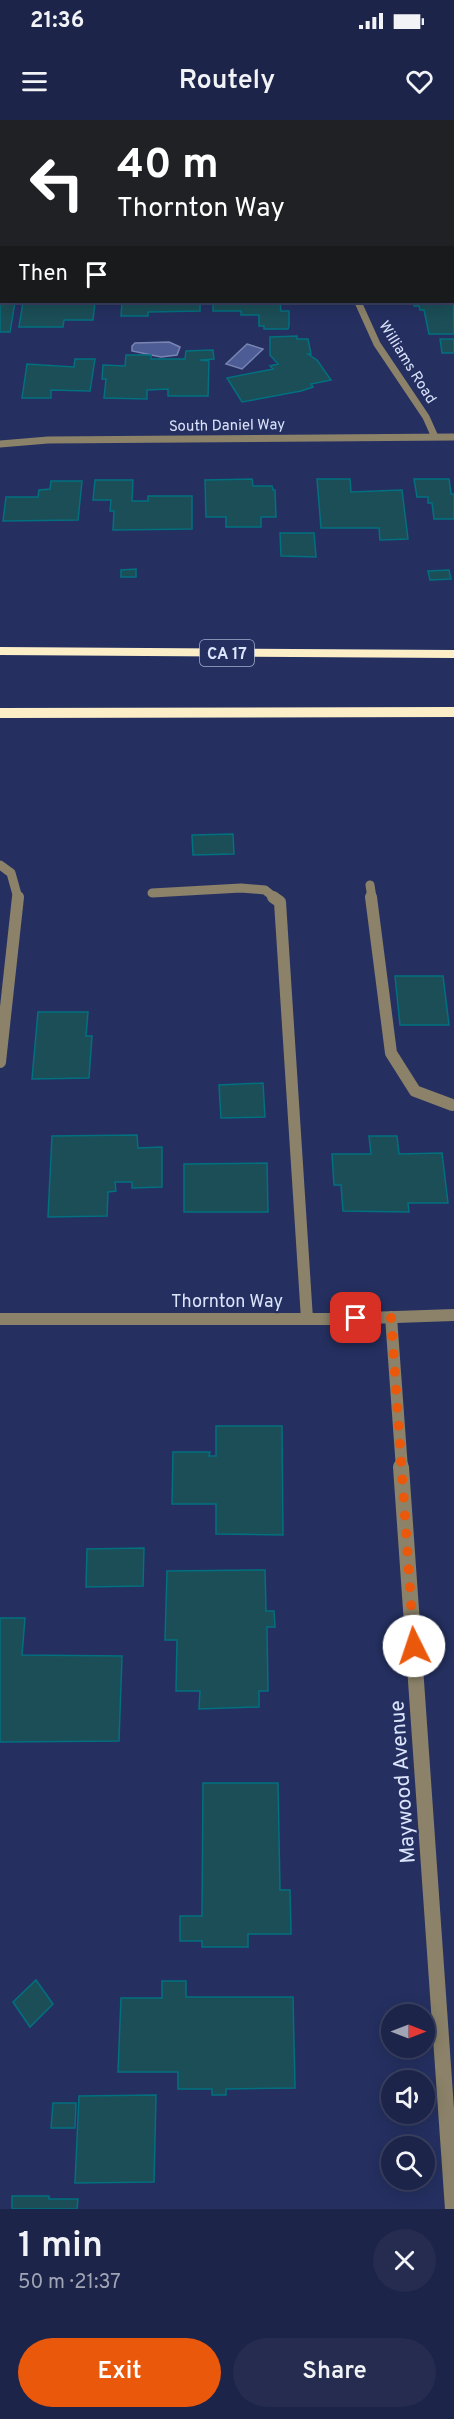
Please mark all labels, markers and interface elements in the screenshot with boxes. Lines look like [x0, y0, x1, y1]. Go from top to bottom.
text: 21:36 [30, 8, 84, 35]
text: Routely [179, 64, 275, 98]
icon: menu [18, 65, 51, 98]
icon: heart [403, 65, 436, 98]
text: 40 m [117, 140, 219, 193]
icon: left [18, 144, 96, 222]
text: Thornton Way [117, 192, 285, 226]
icon: arrive [80, 258, 113, 291]
text: Then [18, 261, 68, 288]
street label: Williams Road [374, 318, 440, 408]
street label: South Daniel Way [169, 416, 285, 437]
road number: CA 17 [200, 640, 254, 666]
street label: Thornton Way [171, 1291, 283, 1314]
pin [330, 1292, 381, 1343]
icon: arrive [339, 1301, 372, 1334]
position arrow [382, 1614, 446, 1678]
street label: Maywood Avenue [384, 1699, 423, 1864]
north arrow [381, 2004, 435, 2058]
map controls [381, 2004, 435, 2190]
button: sound [381, 2070, 435, 2124]
button: search [381, 2136, 435, 2190]
text: 1 min [18, 2224, 103, 2270]
button: close [373, 2229, 436, 2292]
text: 50 m · 21:37 [18, 2270, 121, 2296]
button: Exit [18, 2338, 221, 2407]
button: Share [233, 2338, 436, 2407]

